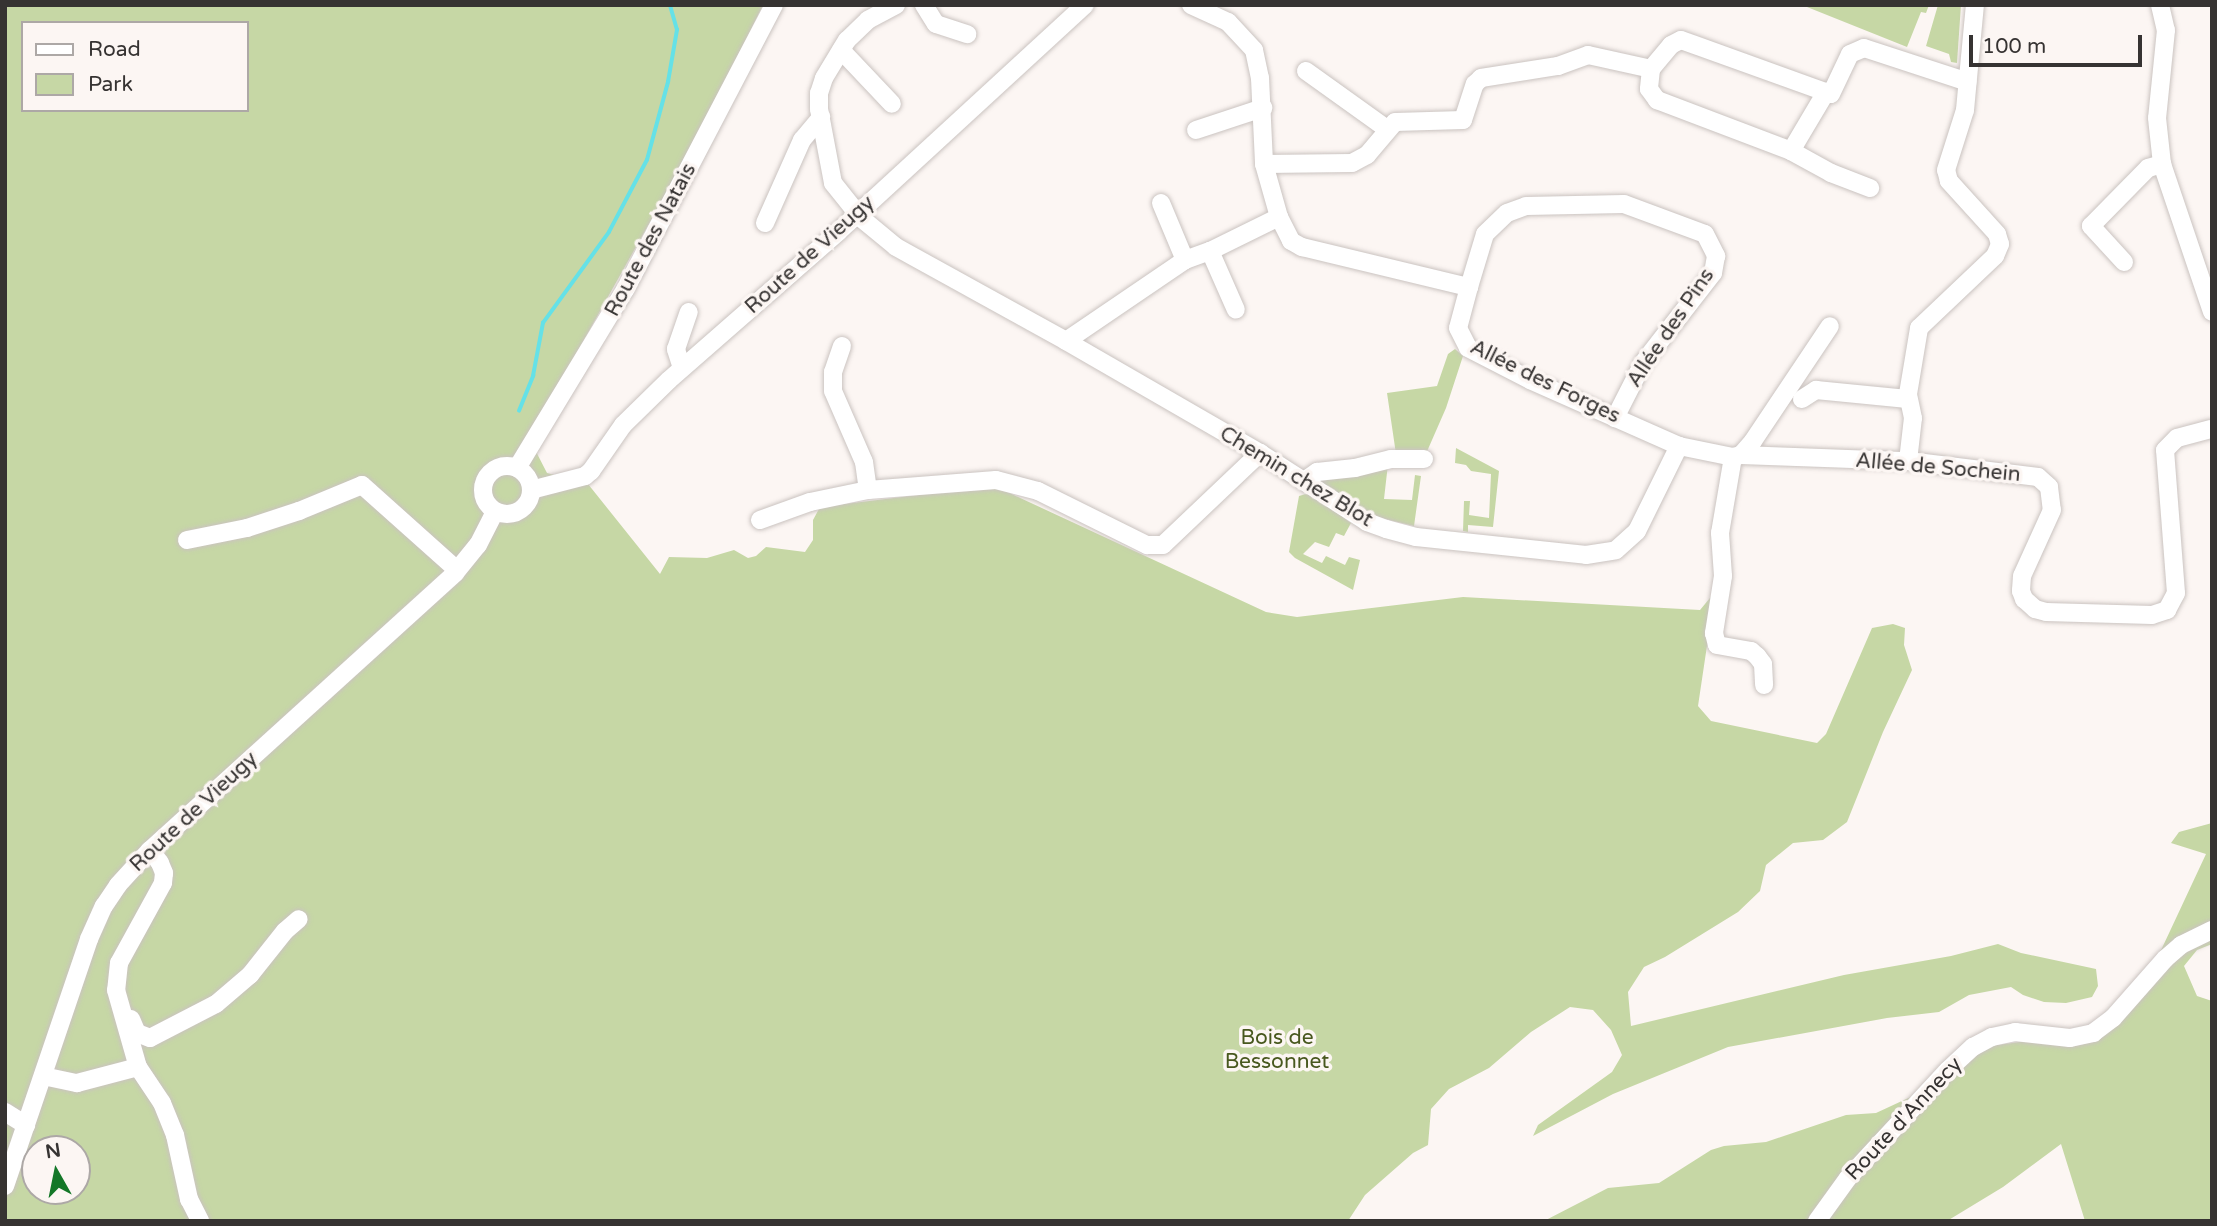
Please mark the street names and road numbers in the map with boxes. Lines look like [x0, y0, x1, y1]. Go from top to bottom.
street label: Route des Natais [600, 159, 702, 321]
street label: Route de Vieugy [740, 190, 880, 320]
street label: Allée des Pins [1622, 264, 1720, 392]
street label: Allée des Forges [1466, 335, 1624, 429]
street label: Chemin chez Blot [1215, 421, 1377, 533]
street label: Allée de Sochein [1855, 448, 2021, 488]
street label: Route de Vieugy [125, 746, 263, 878]
street label: Route d'Annecy [1841, 1052, 1967, 1186]

